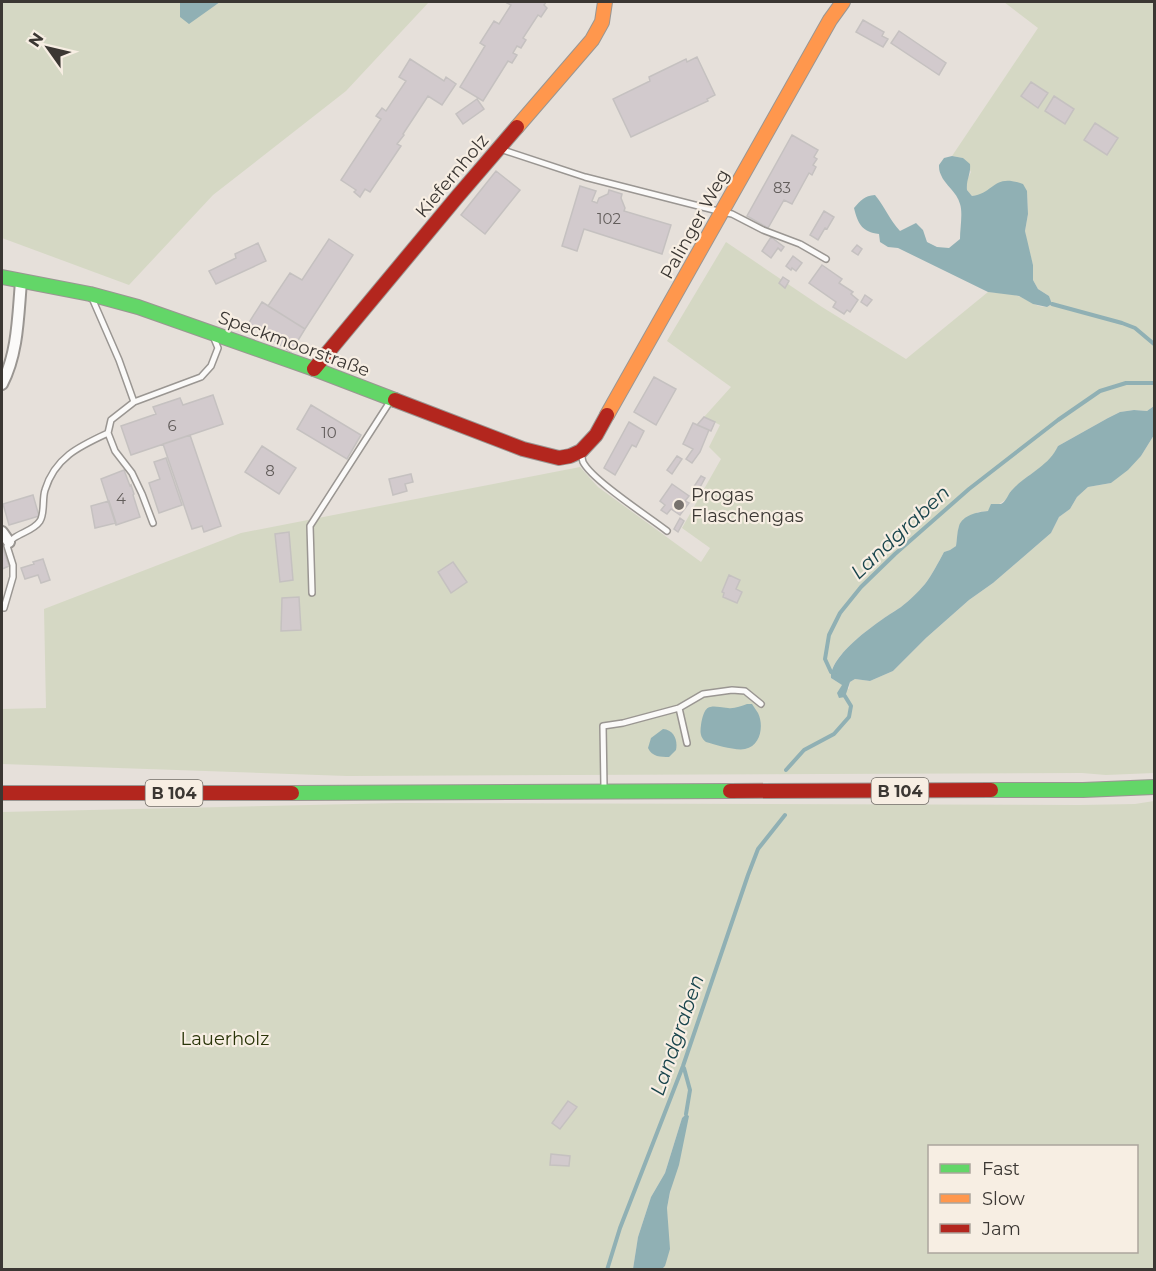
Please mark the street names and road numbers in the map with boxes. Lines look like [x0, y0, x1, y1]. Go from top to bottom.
street label: Kiefernholz [411, 130, 493, 222]
street label: Palinger Weg [656, 165, 734, 283]
street label: Speckmoorstraße [215, 306, 373, 382]
road number: B 104 [872, 778, 928, 804]
road number: B 104 [146, 780, 202, 806]

